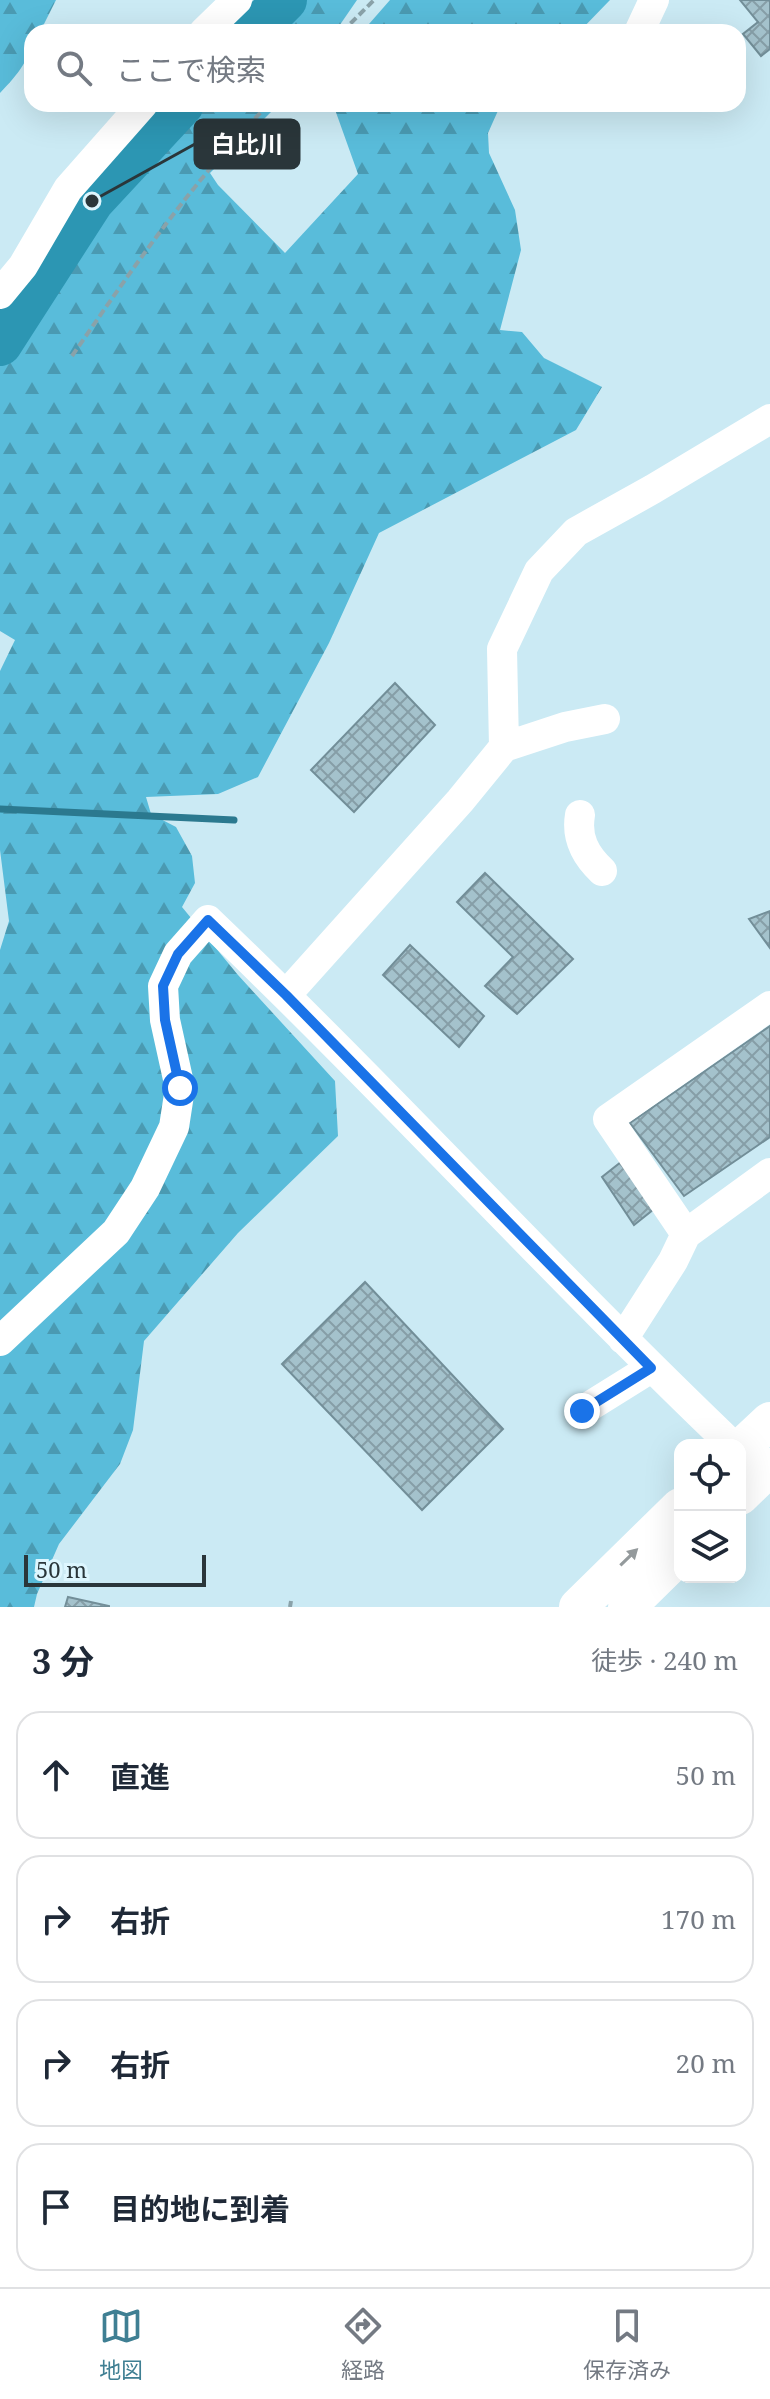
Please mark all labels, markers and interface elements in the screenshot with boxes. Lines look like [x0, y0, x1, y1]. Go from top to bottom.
search box [24, 24, 746, 112]
icon: search [52, 46, 96, 90]
text: ここで検索 [116, 49, 266, 90]
callout: 白比川 [195, 120, 299, 168]
text: 白比川 [211, 127, 283, 160]
route start [162, 1070, 198, 1106]
route end [564, 1393, 600, 1429]
map controls [674, 1439, 746, 1583]
button: locate [674, 1439, 746, 1511]
button: layers [674, 1511, 746, 1583]
one-way arrow [619, 1548, 638, 1567]
scale bar [24, 1551, 206, 1587]
text: 50 m [36, 1554, 87, 1584]
text: 3 分 [32, 1638, 94, 1684]
text: 徒歩 · 240 m [591, 1642, 738, 1678]
icon: ahead [34, 1753, 78, 1797]
text: 直進 [110, 1756, 170, 1797]
text: 50 m [676, 1757, 736, 1793]
icon: right [34, 1897, 78, 1941]
text: 右折 [110, 1900, 170, 1941]
text: 170 m [661, 1901, 736, 1937]
icon: right [34, 2041, 78, 2085]
text: 右折 [110, 2044, 170, 2085]
text: 20 m [676, 2045, 736, 2081]
icon: arrive [34, 2185, 78, 2229]
text: 目的地に到着 [110, 2188, 290, 2229]
tab: 地図 [99, 2304, 143, 2384]
tab: 経路 [341, 2304, 385, 2384]
tab: 保存済み [583, 2304, 671, 2384]

